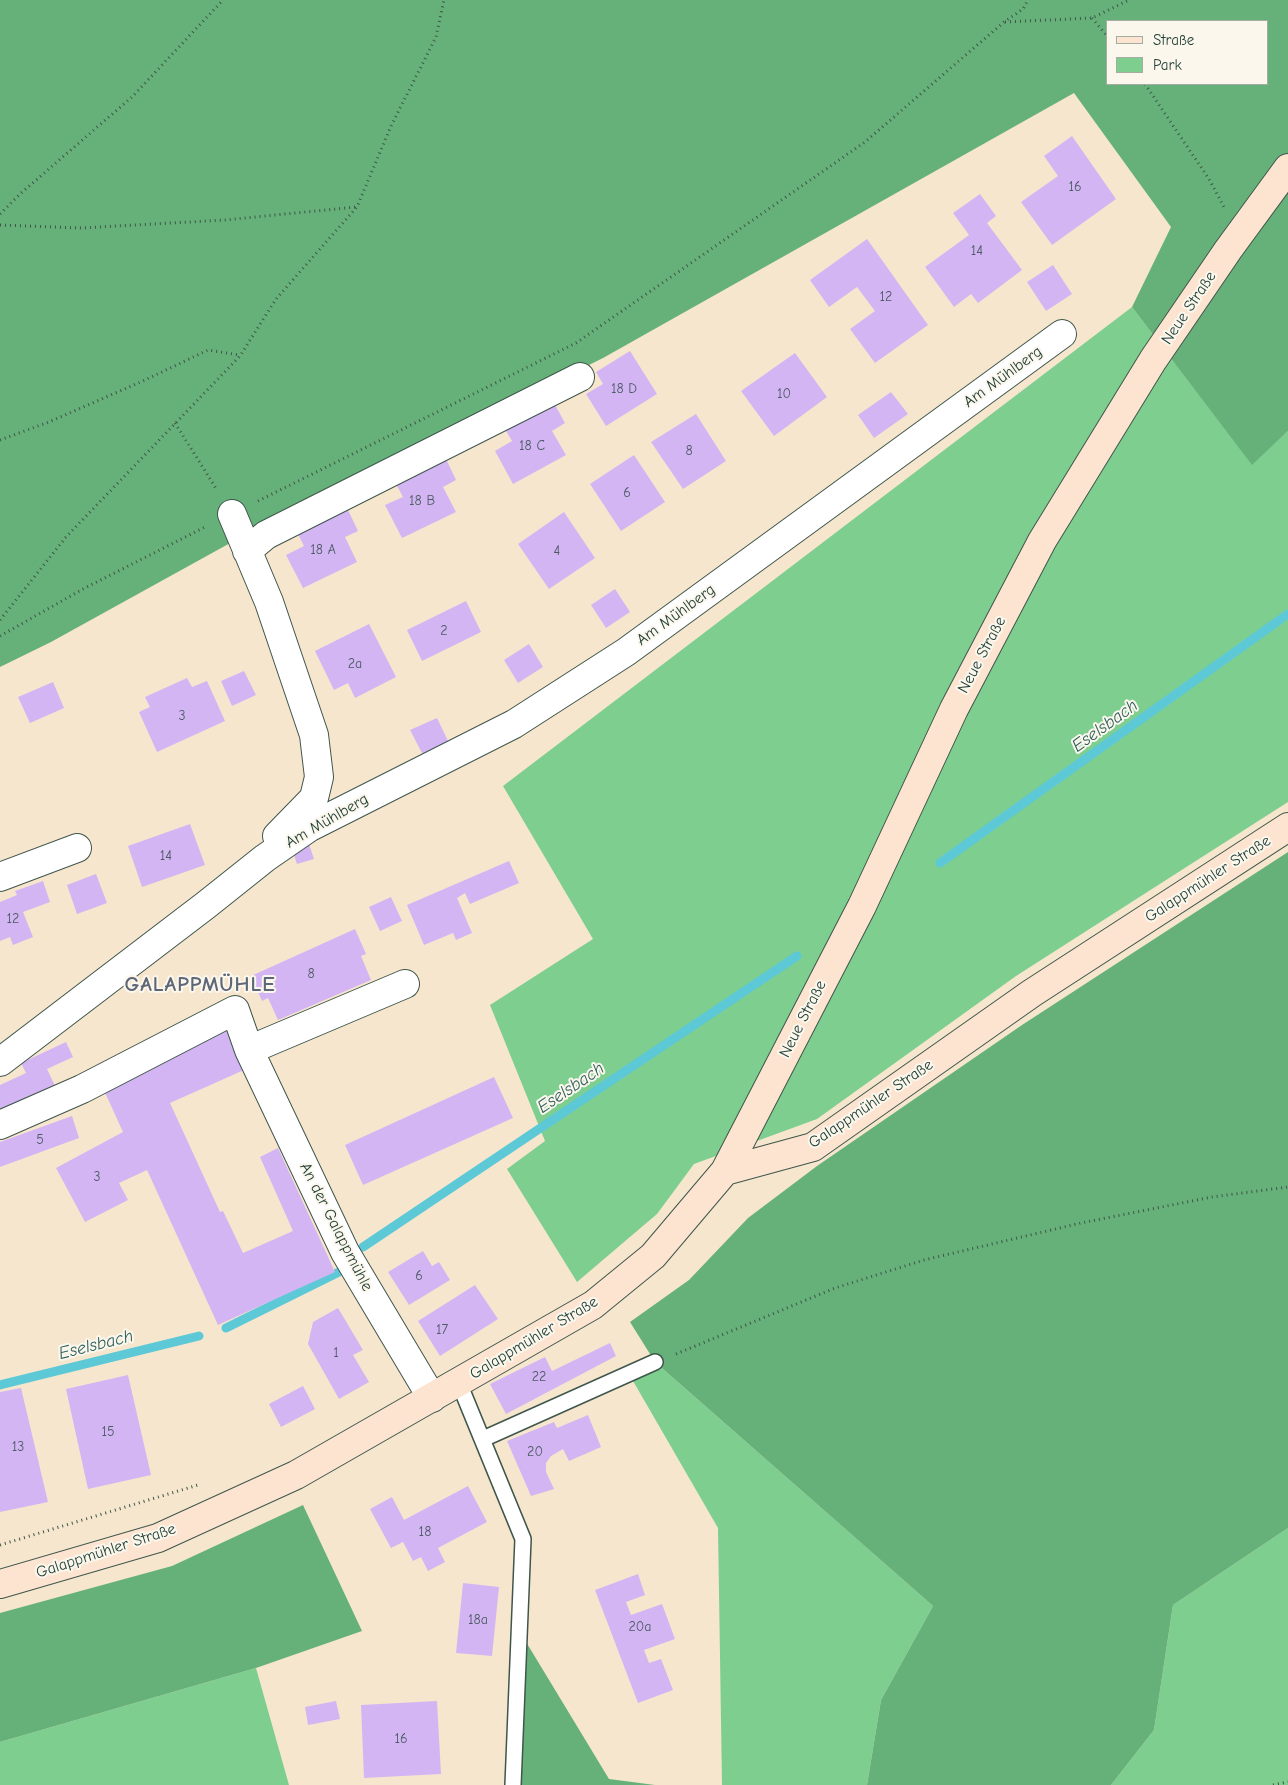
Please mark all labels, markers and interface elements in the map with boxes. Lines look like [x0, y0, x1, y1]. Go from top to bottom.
legend [1106, 20, 1268, 85]
text: Straße [1153, 31, 1194, 49]
text: Park [1153, 56, 1182, 74]
house number: 16 [1068, 179, 1082, 195]
house number: 14 [971, 243, 983, 259]
street label: Neue Straße [1157, 268, 1221, 348]
house number: 12 [880, 289, 892, 305]
street label: Am Mühlberg [960, 342, 1046, 412]
house number: 18 D [611, 381, 637, 397]
house number: 10 [777, 386, 791, 402]
house number: 18 C [519, 438, 545, 454]
house number: 8 [685, 443, 693, 459]
house number: 6 [623, 485, 631, 501]
house number: 18 B [409, 493, 435, 509]
house number: 18 A [310, 542, 336, 558]
house number: 4 [554, 543, 560, 559]
street label: Am Mühlberg [633, 580, 719, 650]
street label: Neue Straße [954, 613, 1010, 697]
house number: 2 [440, 623, 448, 639]
house number: 2a [348, 656, 362, 672]
water label: Eselsbach [1068, 695, 1142, 757]
house number: 3 [178, 708, 186, 724]
street label: Am Mühlberg [282, 790, 372, 852]
street label: Galappmühler Straße [1142, 831, 1274, 927]
house number: 14 [160, 848, 172, 864]
house number: 12 [7, 911, 19, 927]
house number: 8 [307, 966, 315, 982]
district label: GALAPPMÜHLE [123, 972, 277, 998]
street label: Neue Straße [775, 977, 831, 1061]
street label: Galappmühler Straße [805, 1055, 937, 1153]
water label: Eselsbach [533, 1058, 609, 1118]
house number: 5 [36, 1132, 44, 1148]
street label: An der Galappmühle [295, 1160, 377, 1294]
house number: 3 [93, 1169, 101, 1185]
house number: 6 [415, 1268, 423, 1284]
street label: Galappmühler Straße [467, 1292, 601, 1384]
house number: 17 [436, 1322, 448, 1338]
water label: Eselsbach [56, 1325, 136, 1365]
house number: 1 [333, 1345, 339, 1361]
house number: 22 [532, 1369, 546, 1385]
house number: 15 [101, 1424, 115, 1440]
house number: 13 [12, 1439, 24, 1455]
house number: 20 [527, 1444, 543, 1460]
street label: Galappmühler Straße [34, 1519, 178, 1583]
house number: 18 [419, 1524, 431, 1540]
house number: 18a [468, 1612, 488, 1628]
house number: 20a [628, 1619, 652, 1635]
house number: 16 [394, 1731, 408, 1747]

